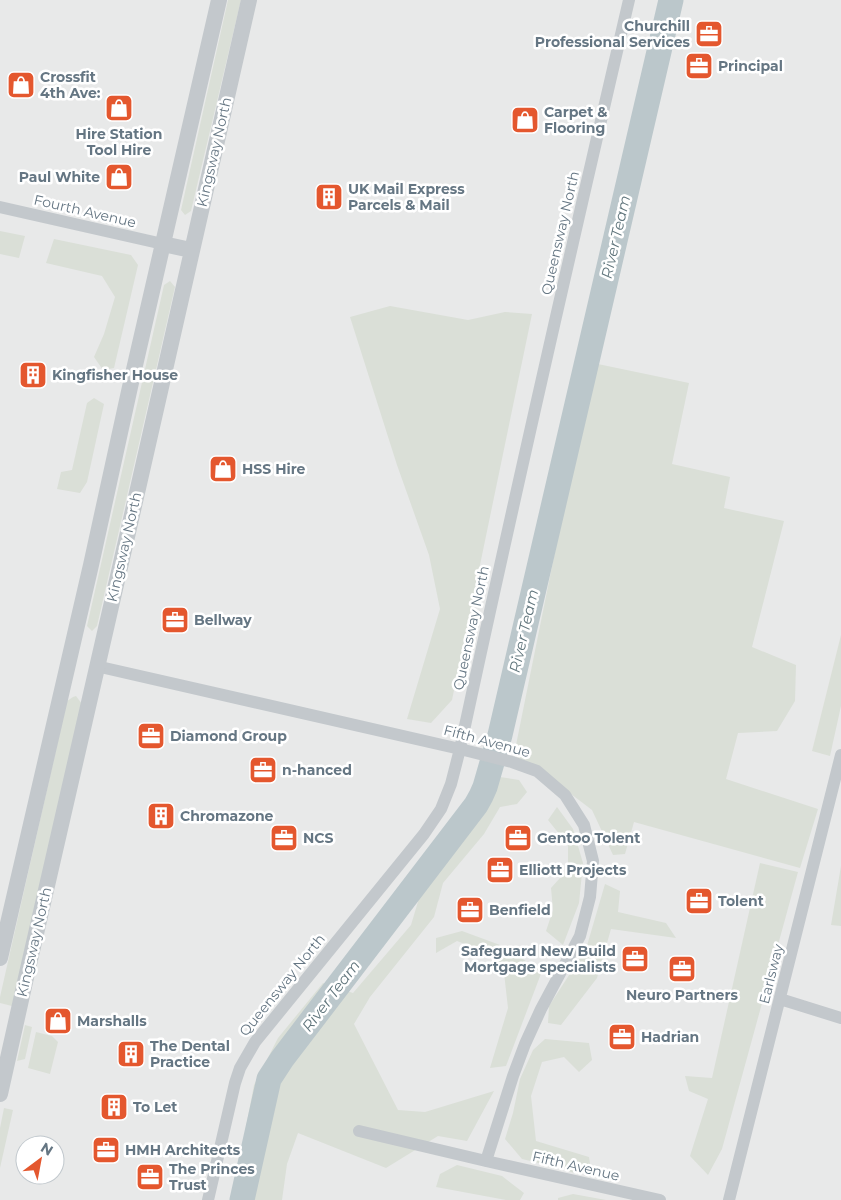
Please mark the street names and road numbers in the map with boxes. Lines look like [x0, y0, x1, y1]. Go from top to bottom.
street label: Kingsway North [193, 95, 235, 209]
street label: Queensway North [537, 169, 583, 297]
street label: Fourth Avenue [32, 191, 138, 231]
street label: Kingsway North [103, 490, 145, 604]
street label: Queensway North [449, 564, 493, 692]
street label: Fifth Avenue [442, 721, 532, 761]
street label: Kingsway North [13, 885, 55, 999]
street label: Queensway North [235, 930, 329, 1040]
street label: Earlsway [755, 942, 787, 1006]
street label: Fifth Avenue [531, 1147, 621, 1185]

